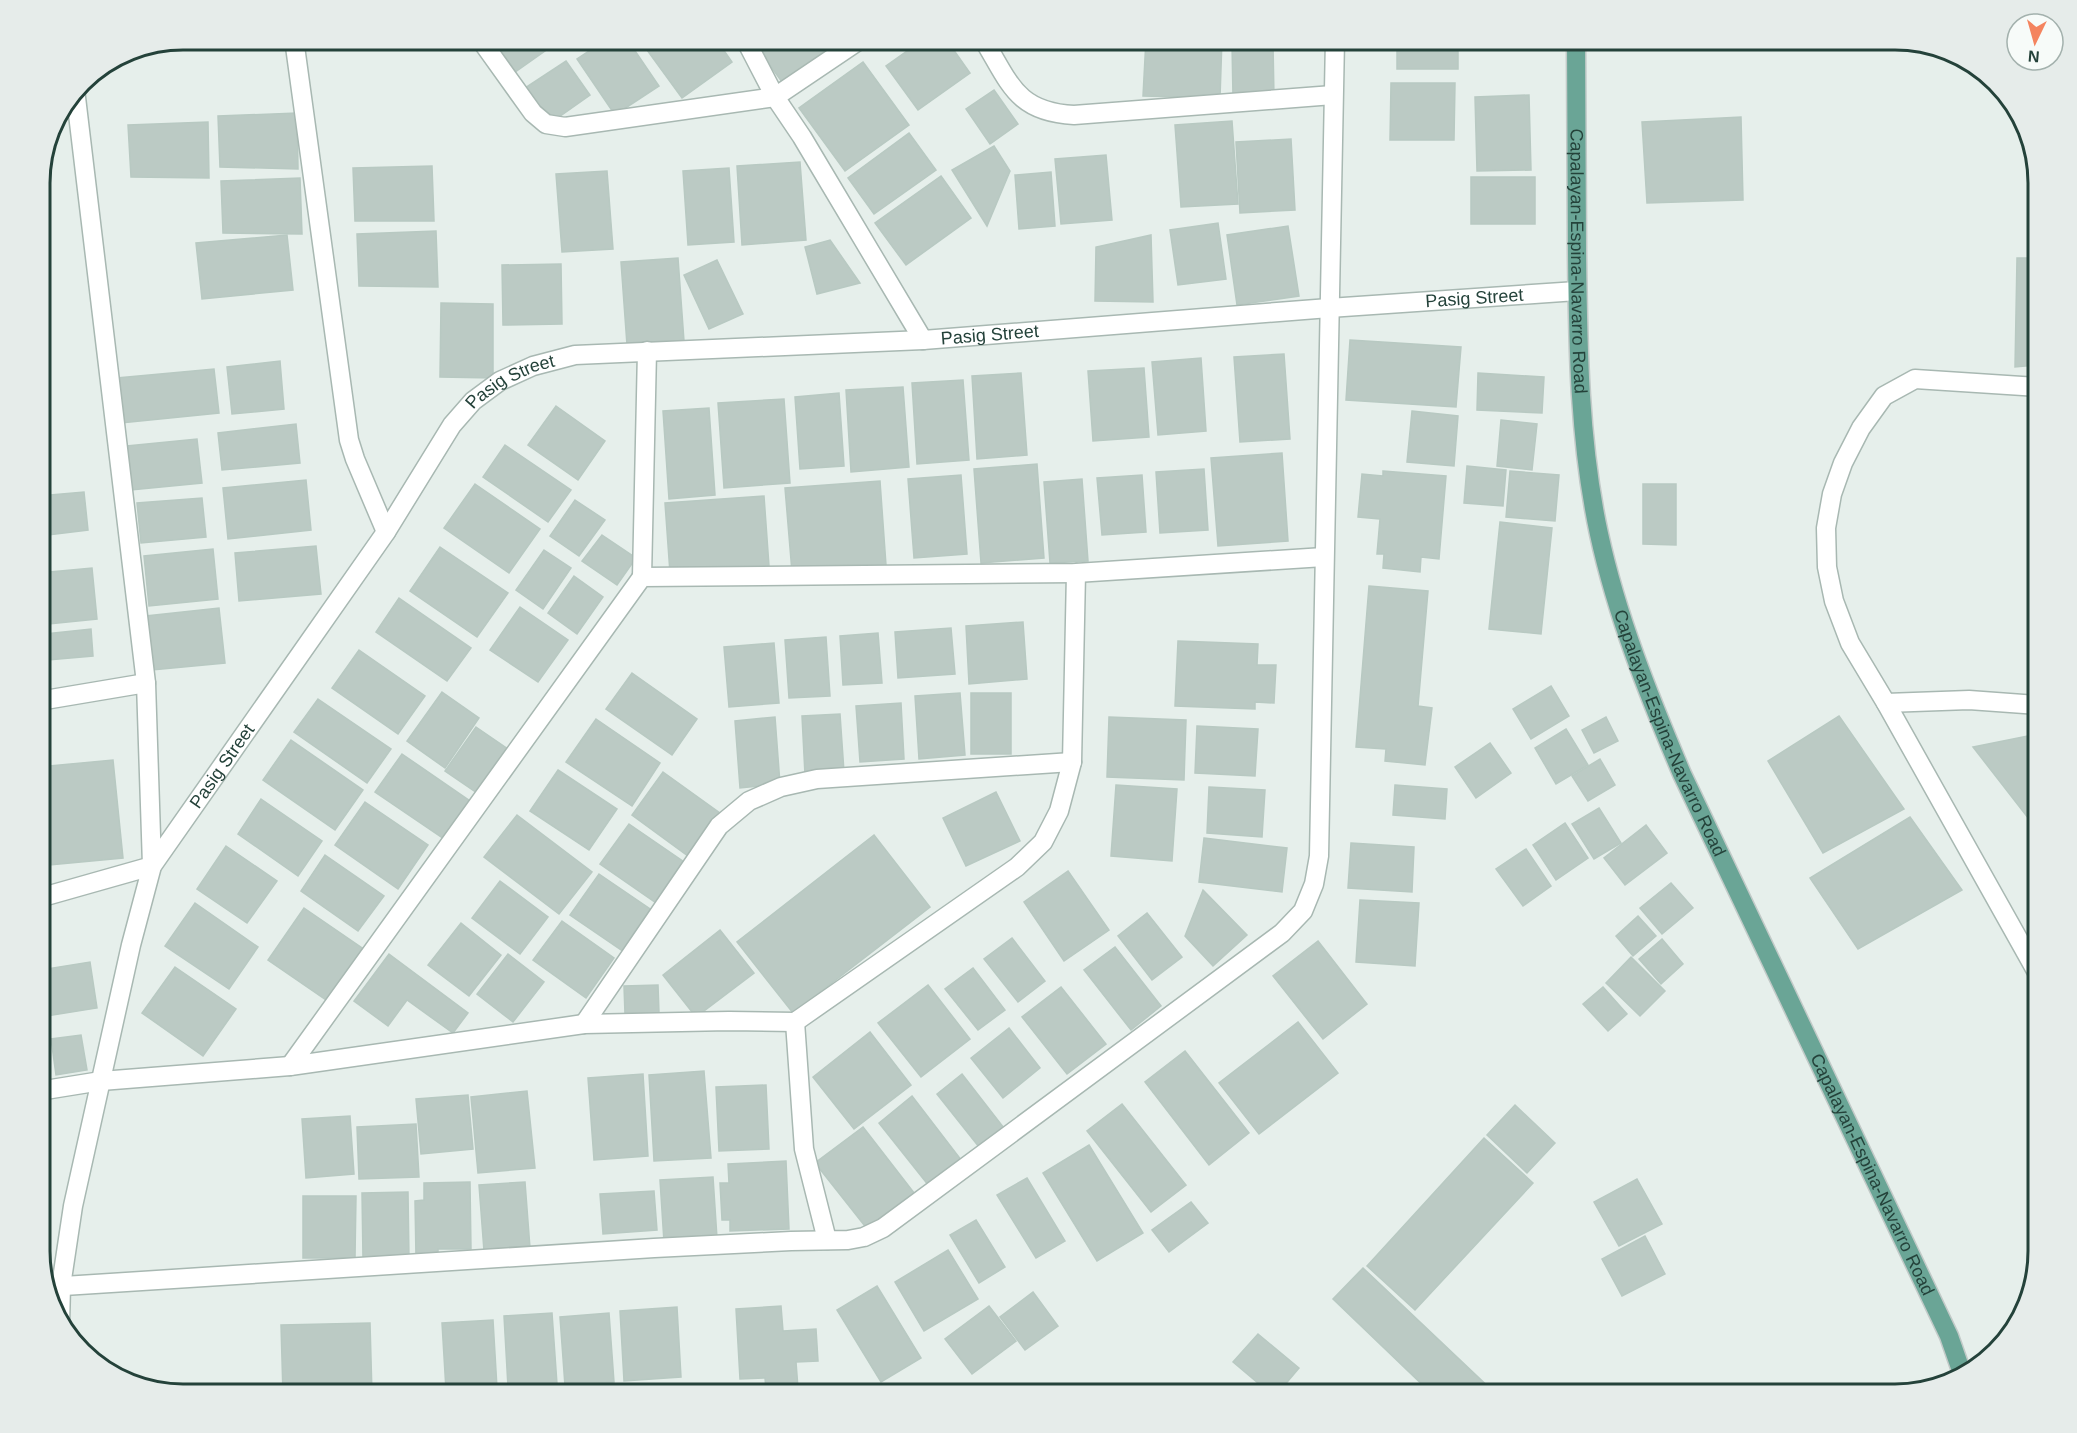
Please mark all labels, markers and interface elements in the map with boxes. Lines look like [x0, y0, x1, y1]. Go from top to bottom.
north arrow [2005, 12, 2065, 72]
text: N [2027, 47, 2040, 65]
street label: Capalayan-Espina-Navarro Road [1566, 128, 1591, 394]
street label: Pasig Street [1425, 285, 1524, 311]
street label: Pasig Street [940, 321, 1039, 349]
street label: Pasig Street [461, 351, 557, 412]
street label: Capalayan-Espina-Navarro Road [1610, 607, 1730, 860]
street label: Pasig Street [186, 720, 258, 812]
street label: Capalayan-Espina-Navarro Road [1806, 1050, 1938, 1299]

